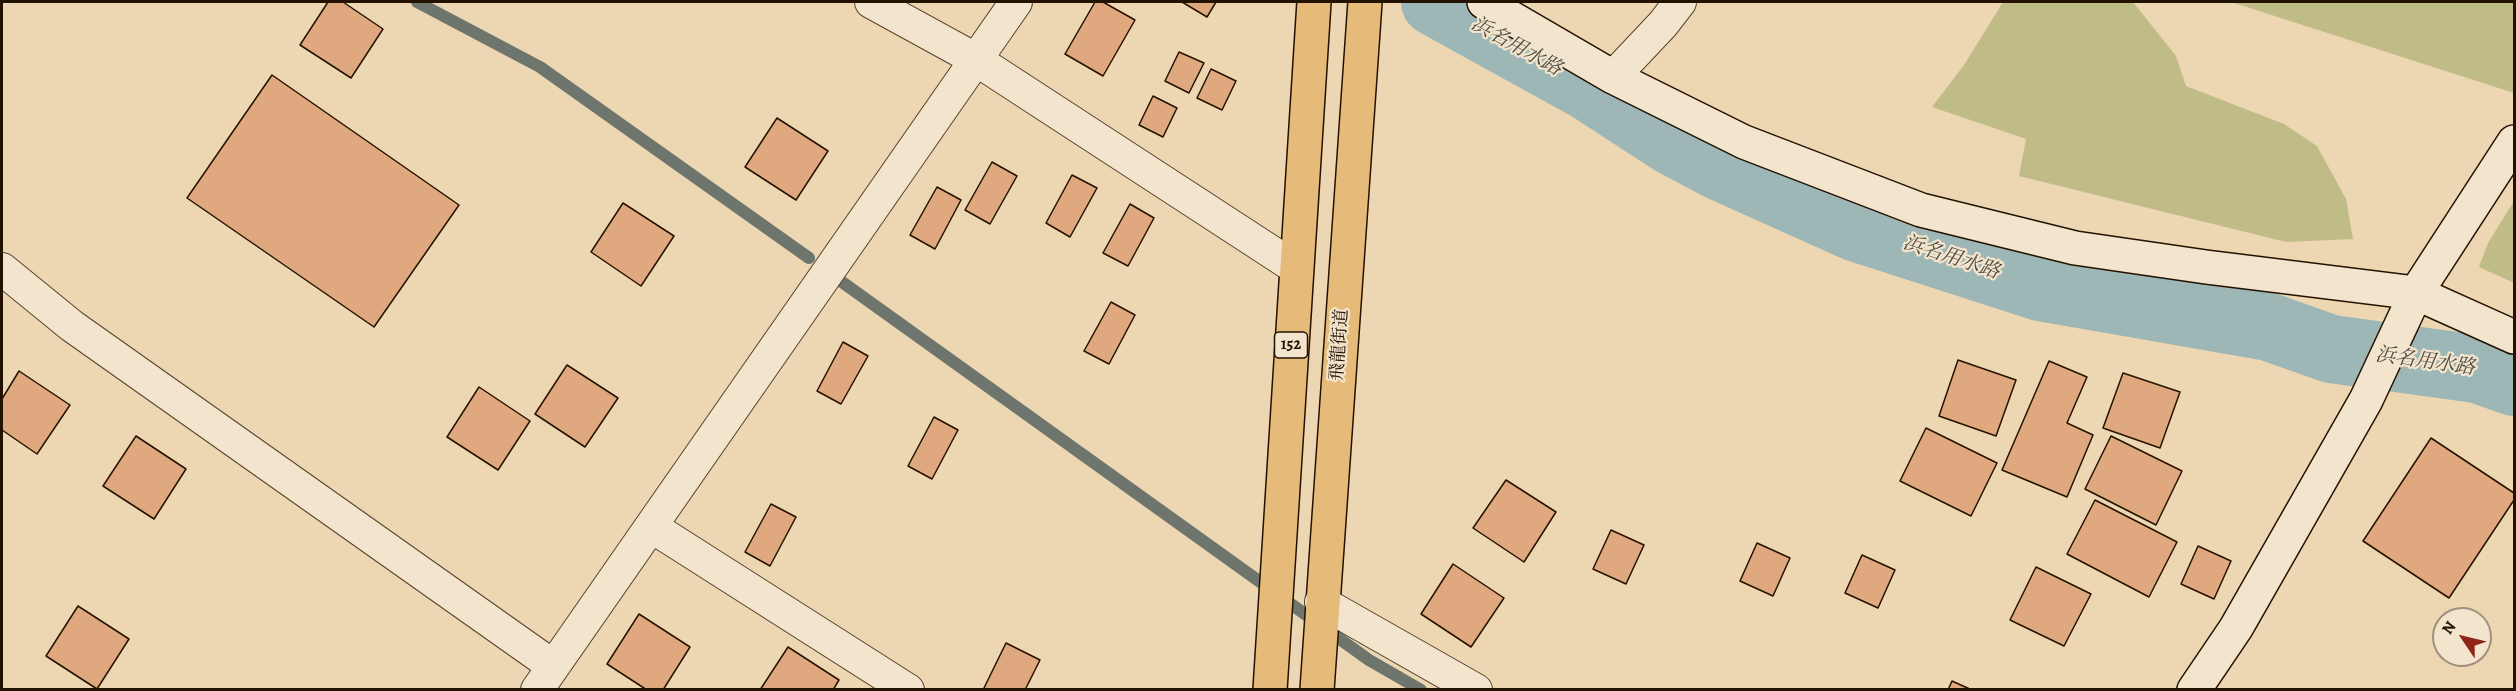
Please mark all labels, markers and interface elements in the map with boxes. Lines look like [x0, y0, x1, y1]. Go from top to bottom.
water label: 浜名用水路 [1466, 12, 1566, 82]
water label: 浜名用水路 [1900, 231, 2002, 285]
street label: 飛龍街道 [1327, 308, 1353, 382]
road number: 152 [1274, 332, 1308, 358]
water label: 浜名用水路 [2374, 343, 2476, 381]
north arrow [2432, 607, 2492, 667]
text: N [2437, 617, 2461, 639]

